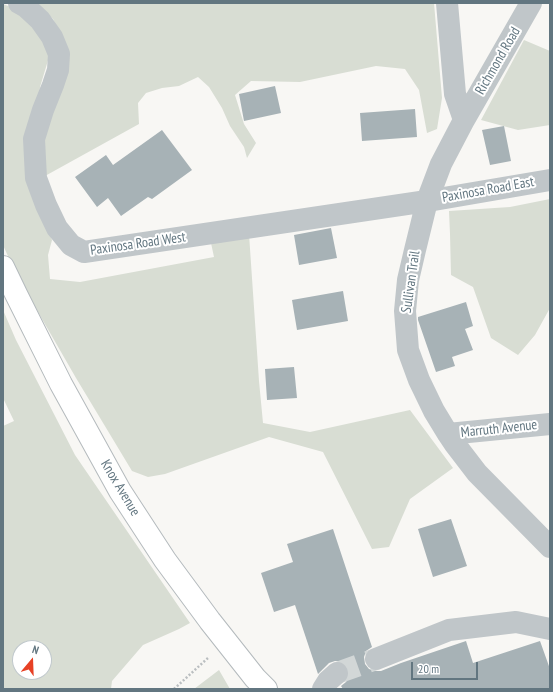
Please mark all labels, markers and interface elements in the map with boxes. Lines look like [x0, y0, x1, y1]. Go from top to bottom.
street label: Richmond Road [472, 24, 524, 98]
street label: Paxinosa Road East [441, 174, 535, 206]
street label: Paxinosa Road West [89, 229, 187, 259]
street label: Sullivan Trail [398, 250, 424, 314]
street label: Marruth Avenue [460, 417, 538, 441]
street label: Knox Avenue [97, 457, 143, 519]
north arrow [12, 640, 52, 680]
text: N [30, 642, 41, 657]
scale bar [413, 654, 480, 680]
text: 20 m [418, 661, 439, 676]

